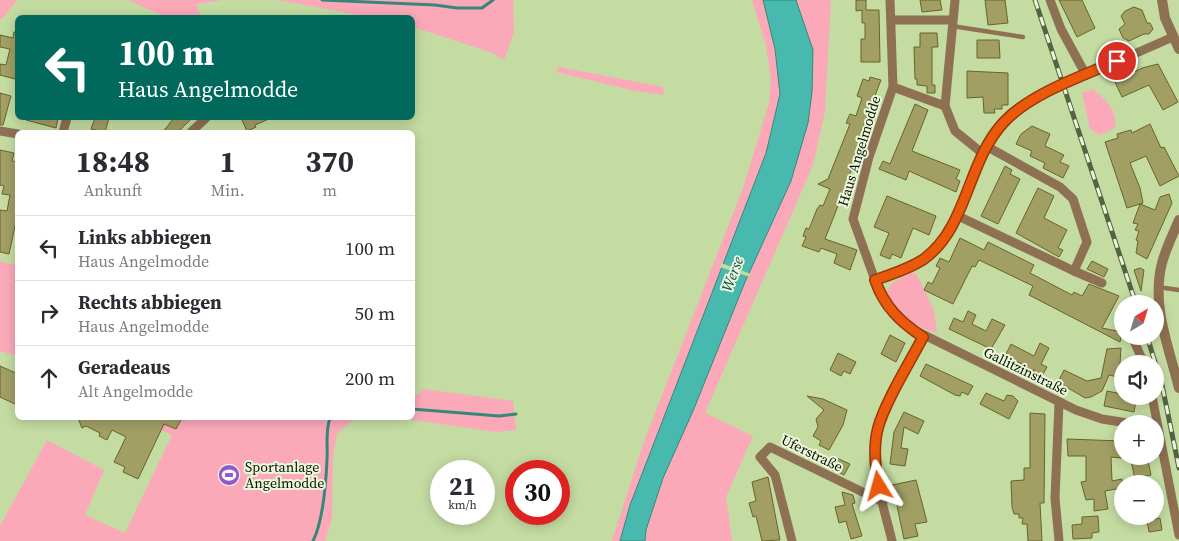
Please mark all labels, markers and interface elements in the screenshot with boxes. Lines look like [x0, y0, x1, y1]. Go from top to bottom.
text: 100 m [118, 29, 214, 77]
icon: left [35, 35, 100, 100]
pin [1096, 40, 1138, 82]
icon: arrive [1103, 47, 1131, 75]
text: Haus Angelmodde [118, 74, 298, 104]
street label: Haus Angelmodde [833, 93, 885, 209]
text: 18:48 [76, 141, 150, 182]
text: 1 [219, 141, 236, 182]
text: 370 [305, 141, 354, 182]
text: Ankunft [84, 179, 142, 201]
text: Min. [211, 179, 244, 201]
text: m [323, 179, 337, 201]
text: Links abbiegen [78, 224, 211, 250]
icon: left [35, 234, 63, 262]
text: 100 m [345, 235, 395, 261]
text: Haus Angelmodde [78, 250, 209, 272]
water label: Werse [716, 253, 748, 295]
text: Rechts abbiegen [78, 289, 222, 315]
north arrow [1114, 295, 1164, 345]
map controls [1114, 295, 1164, 525]
icon: right [35, 299, 63, 327]
text: 50 m [354, 300, 395, 326]
text: Haus Angelmodde [78, 315, 209, 337]
street label: Gallitzinstraße [980, 342, 1072, 400]
text: Geradeaus [78, 354, 170, 380]
button: sound [1114, 355, 1164, 405]
icon: ahead [35, 364, 63, 392]
text: 200 m [345, 365, 395, 391]
text: Alt Angelmodde [78, 380, 193, 402]
button: + [1114, 415, 1164, 465]
street label: Uferstraße [778, 429, 846, 477]
place label: Sportanlage Angelmodde [245, 457, 324, 493]
position arrow [852, 459, 904, 511]
speed limit sign: 30 [505, 460, 570, 525]
sports icon: Sportanlage Angelmodde [217, 463, 241, 487]
text: 21 [449, 469, 476, 503]
button: − [1114, 475, 1164, 525]
text: km/h [448, 497, 477, 513]

